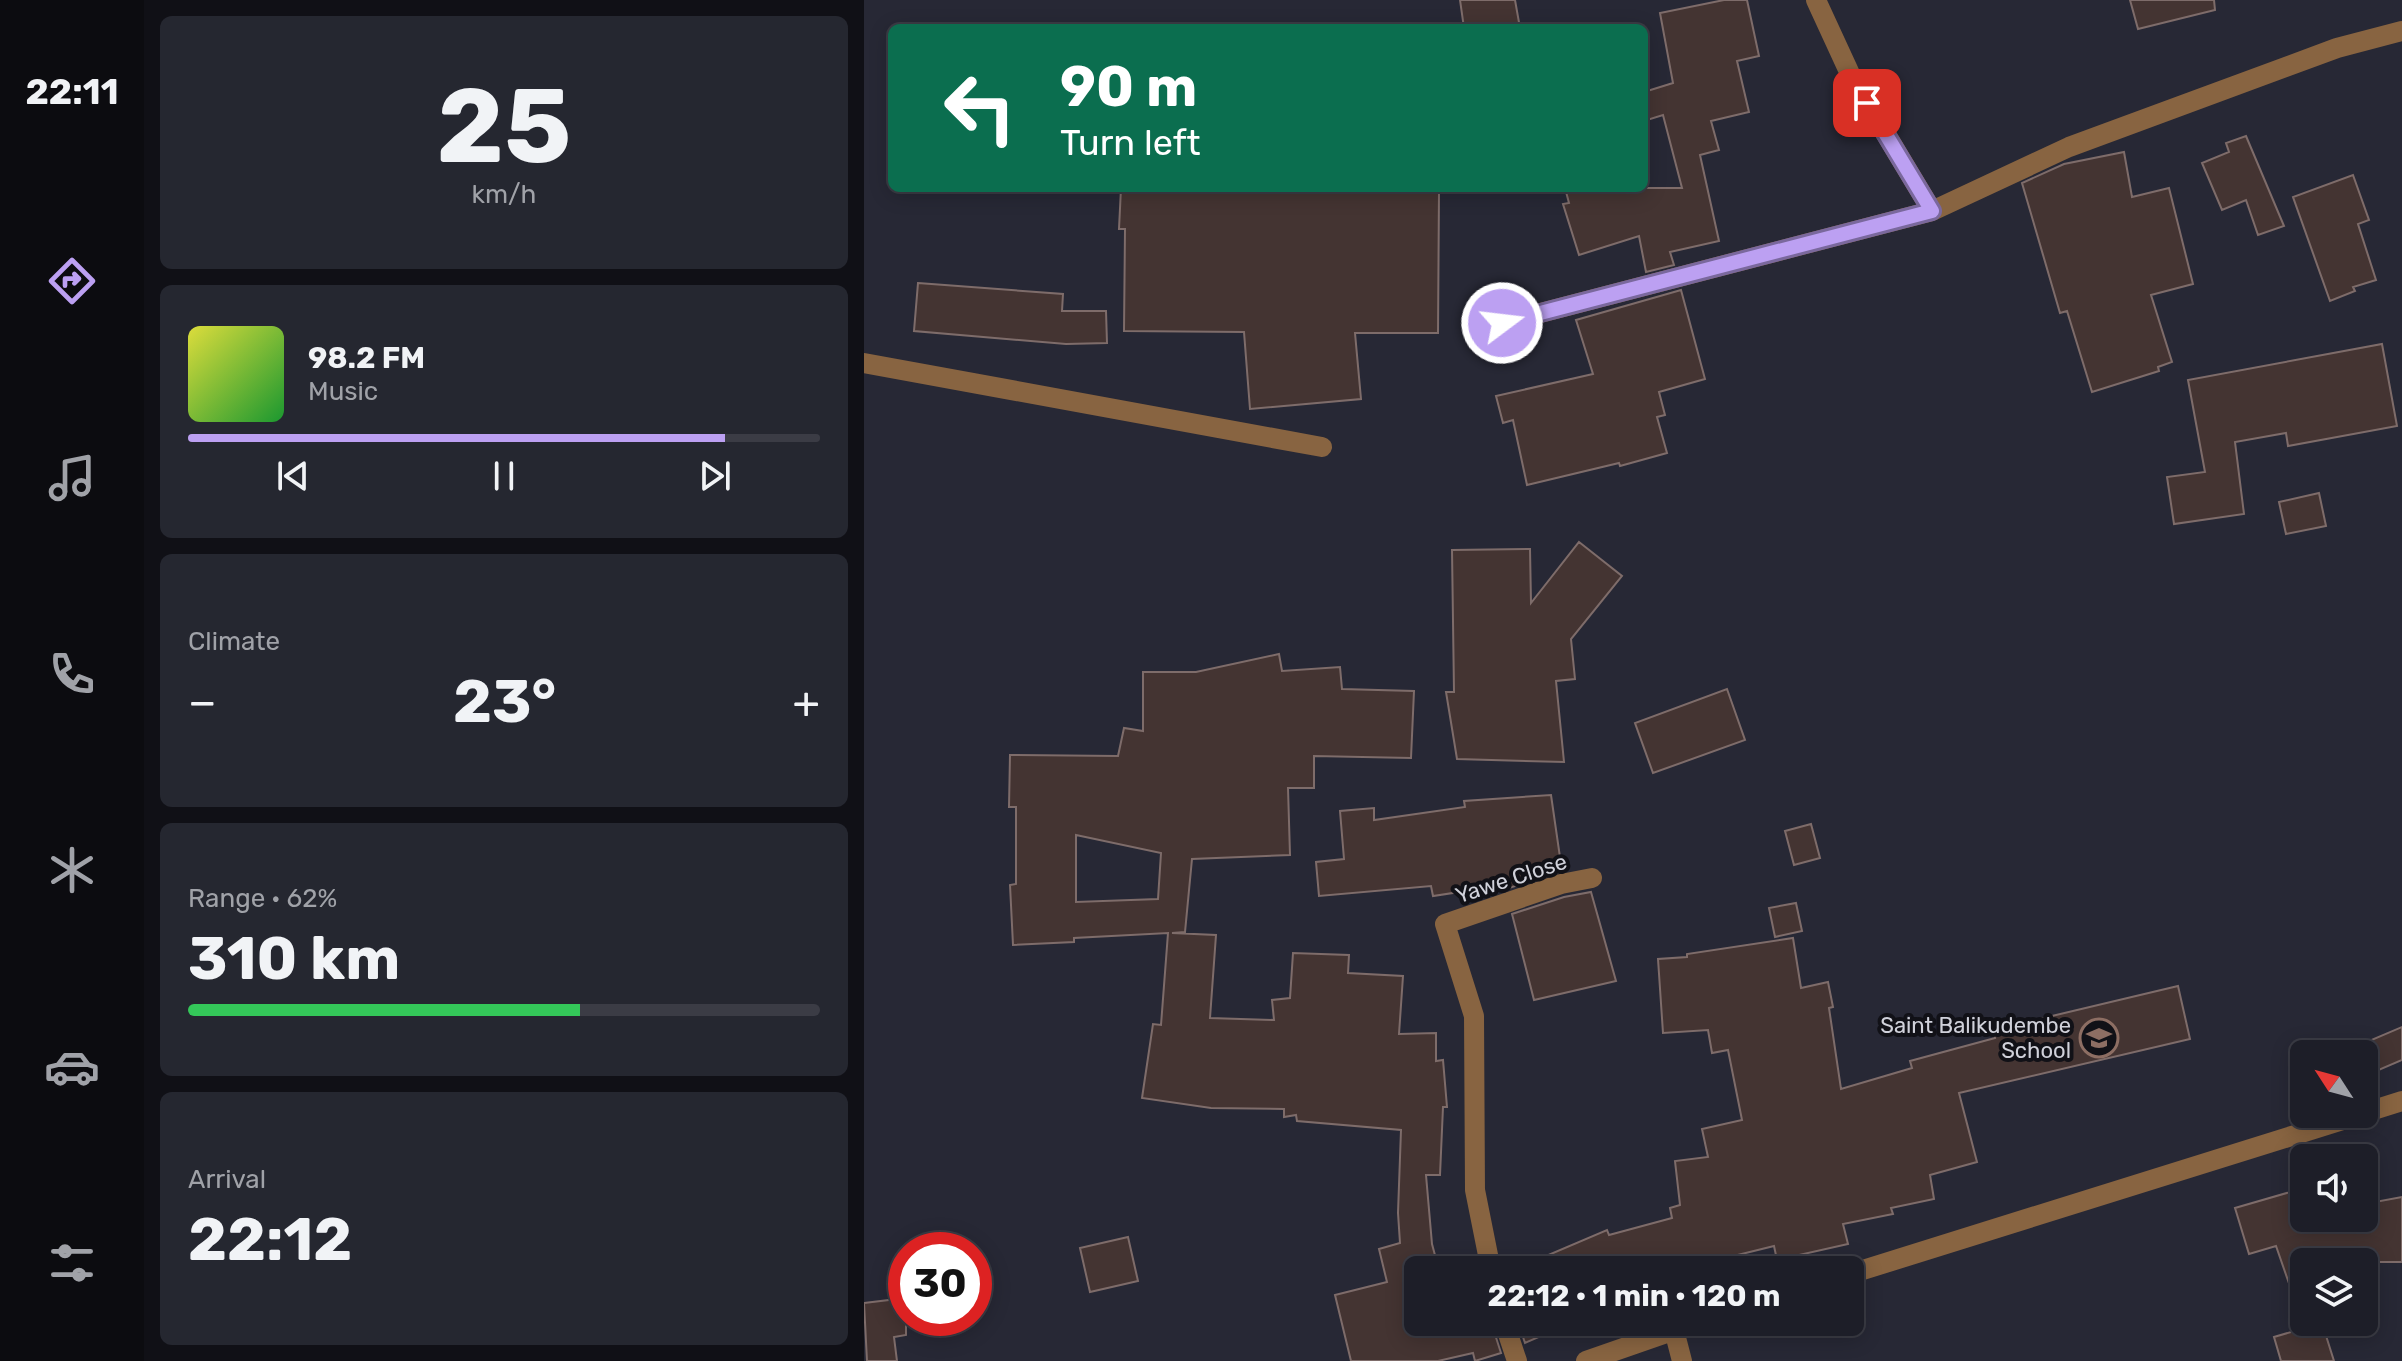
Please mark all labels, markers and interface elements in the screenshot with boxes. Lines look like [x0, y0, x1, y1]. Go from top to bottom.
text: 90 m [1060, 54, 1197, 120]
icon: left [928, 56, 1032, 160]
text: 25 [437, 65, 571, 188]
pin [1833, 69, 1901, 137]
text: 22:11 [25, 70, 119, 113]
icon: arrive [1845, 81, 1889, 125]
text: Turn left [1060, 121, 1201, 164]
text: km/h [472, 179, 536, 210]
icon: directions [44, 253, 100, 309]
position arrow [1460, 281, 1544, 365]
text: 98.2 FM [308, 340, 425, 376]
text: Music [308, 376, 378, 407]
icon: music [44, 450, 100, 506]
icon: previous [271, 454, 315, 498]
icon: pause [482, 454, 526, 498]
icon: next [693, 454, 737, 498]
text: Climate [188, 626, 280, 657]
icon: phone [44, 646, 100, 702]
text: 23° [453, 666, 556, 737]
text: − [188, 676, 217, 728]
text: + [793, 676, 820, 728]
icon: climate [44, 842, 100, 898]
street label: Yawe Close [1452, 848, 1570, 909]
text: Range · 62% [188, 883, 337, 914]
text: 310 km [188, 923, 400, 994]
place label: Saint Balikudembe School [1880, 1012, 2071, 1064]
school or university icon: Saint Balikudembe School [2078, 1017, 2120, 1059]
icon: car [44, 1039, 100, 1095]
north arrow [2290, 1040, 2378, 1128]
map controls [2290, 1040, 2378, 1336]
button: sound [2290, 1144, 2378, 1232]
text: Arrival [188, 1164, 266, 1195]
text: 22:12 [188, 1204, 352, 1275]
speed limit sign: 30 [888, 1232, 992, 1336]
icon: filters [44, 1235, 100, 1291]
button: layers [2290, 1248, 2378, 1336]
text: 22:12 · 1 min · 120 m [1488, 1278, 1780, 1314]

